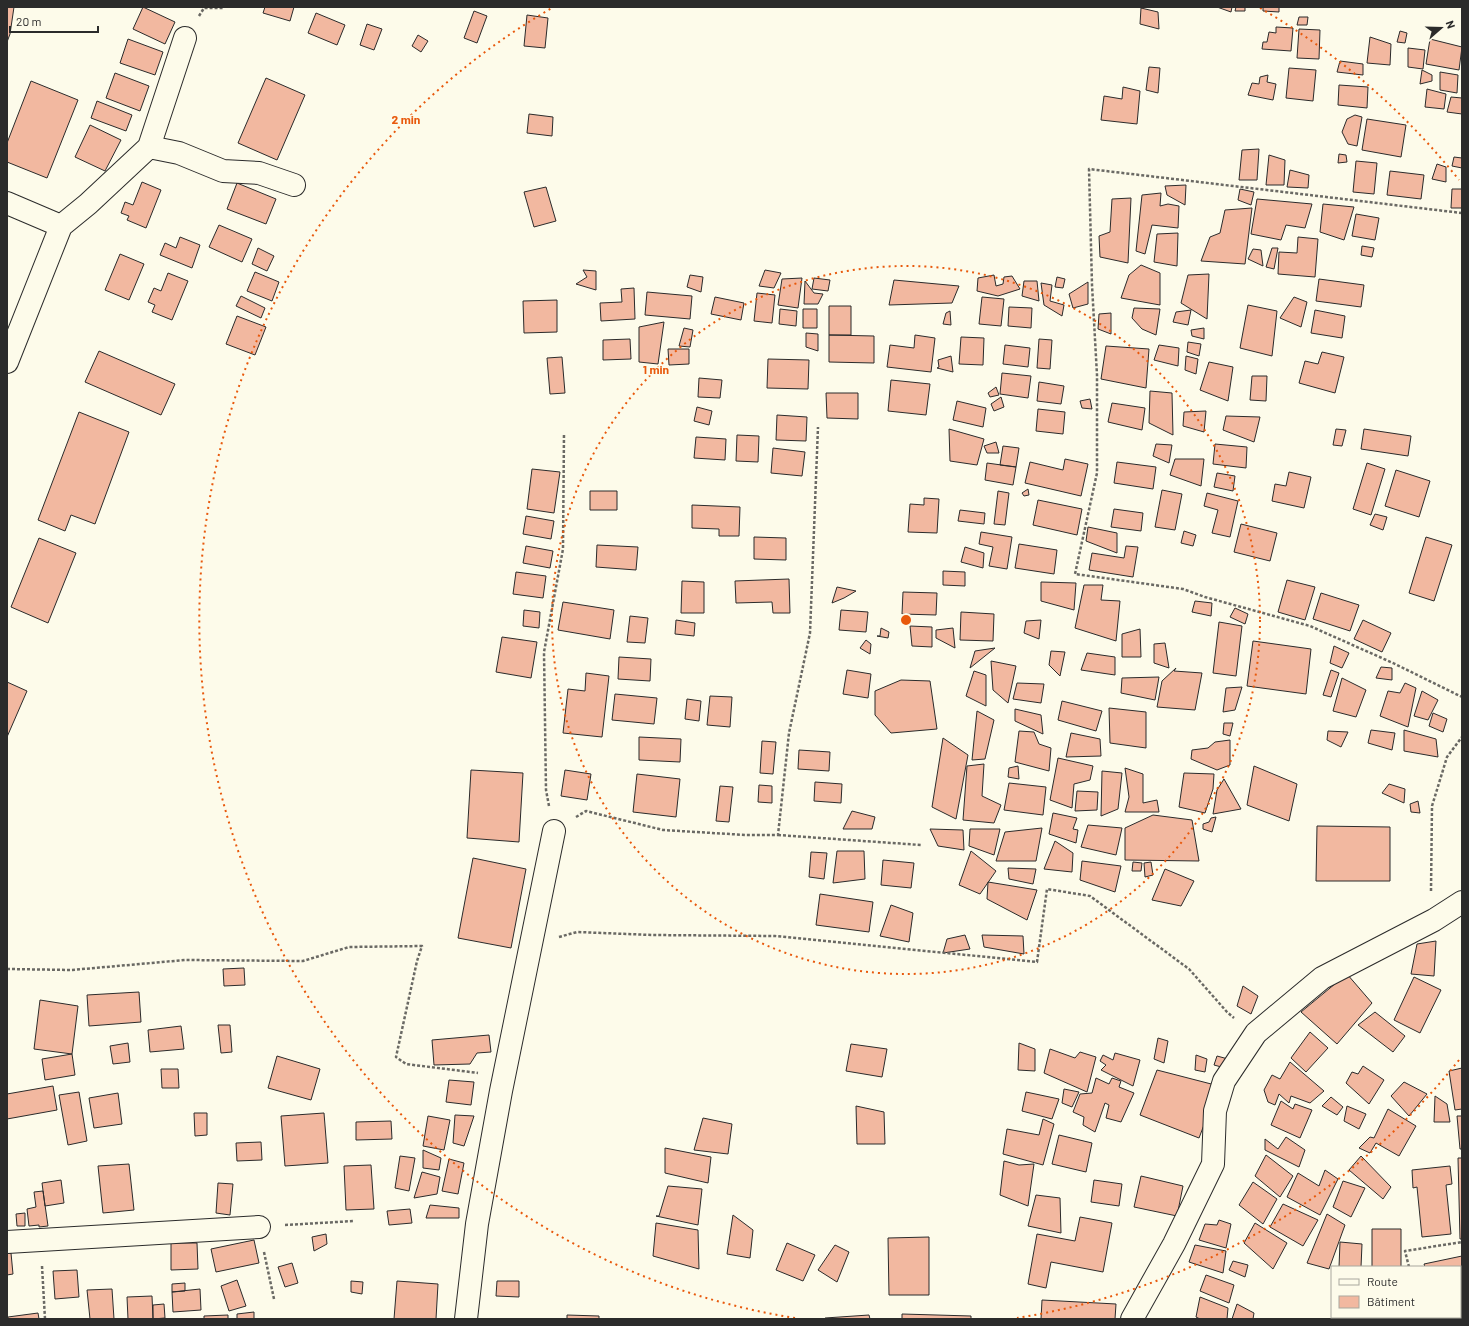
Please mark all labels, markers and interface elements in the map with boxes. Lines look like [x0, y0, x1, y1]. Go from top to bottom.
scale bar [10, 8, 98, 34]
north arrow [1421, 8, 1461, 48]
text: 20 m [16, 14, 42, 28]
text: N [1444, 19, 1458, 30]
text: 2 min [392, 112, 420, 126]
text: 1 min [643, 362, 669, 376]
centre of rings [899, 613, 913, 627]
legend [1331, 1266, 1461, 1318]
text: Route [1367, 1274, 1398, 1288]
text: Bâtiment [1367, 1294, 1415, 1308]

